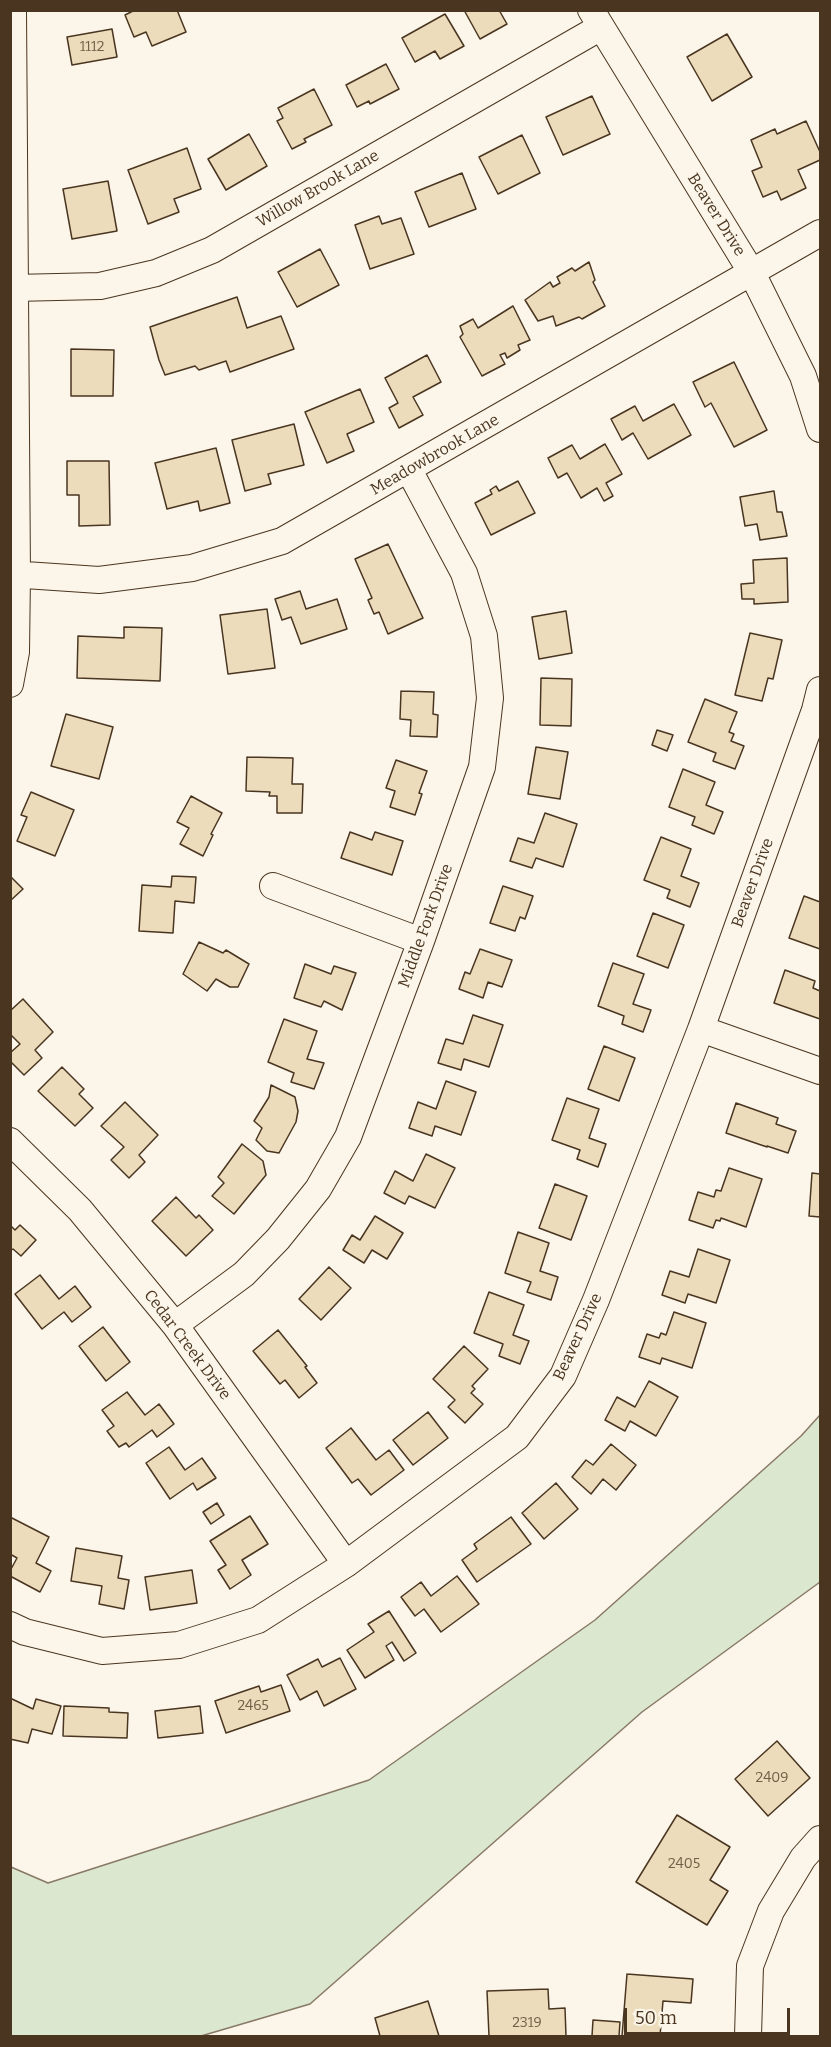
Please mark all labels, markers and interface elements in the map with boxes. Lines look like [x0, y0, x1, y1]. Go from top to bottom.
house number: 1112 [80, 39, 104, 55]
street label: Willow Brook Lane [253, 146, 383, 232]
street label: Beaver Drive [683, 170, 749, 260]
street label: Meadowbrook Lane [367, 410, 503, 500]
street label: Beaver Drive [728, 836, 778, 930]
street label: Middle Fork Drive [395, 861, 457, 991]
street label: Cedar Creek Drive [139, 1286, 235, 1404]
street label: Beaver Drive [549, 1290, 607, 1384]
house number: 2465 [237, 1698, 269, 1714]
house number: 2409 [756, 1770, 788, 1786]
house number: 2405 [668, 1856, 700, 1872]
scale bar [627, 1996, 794, 2034]
text: 50 m [635, 2007, 677, 2029]
house number: 2319 [512, 2015, 542, 2031]

